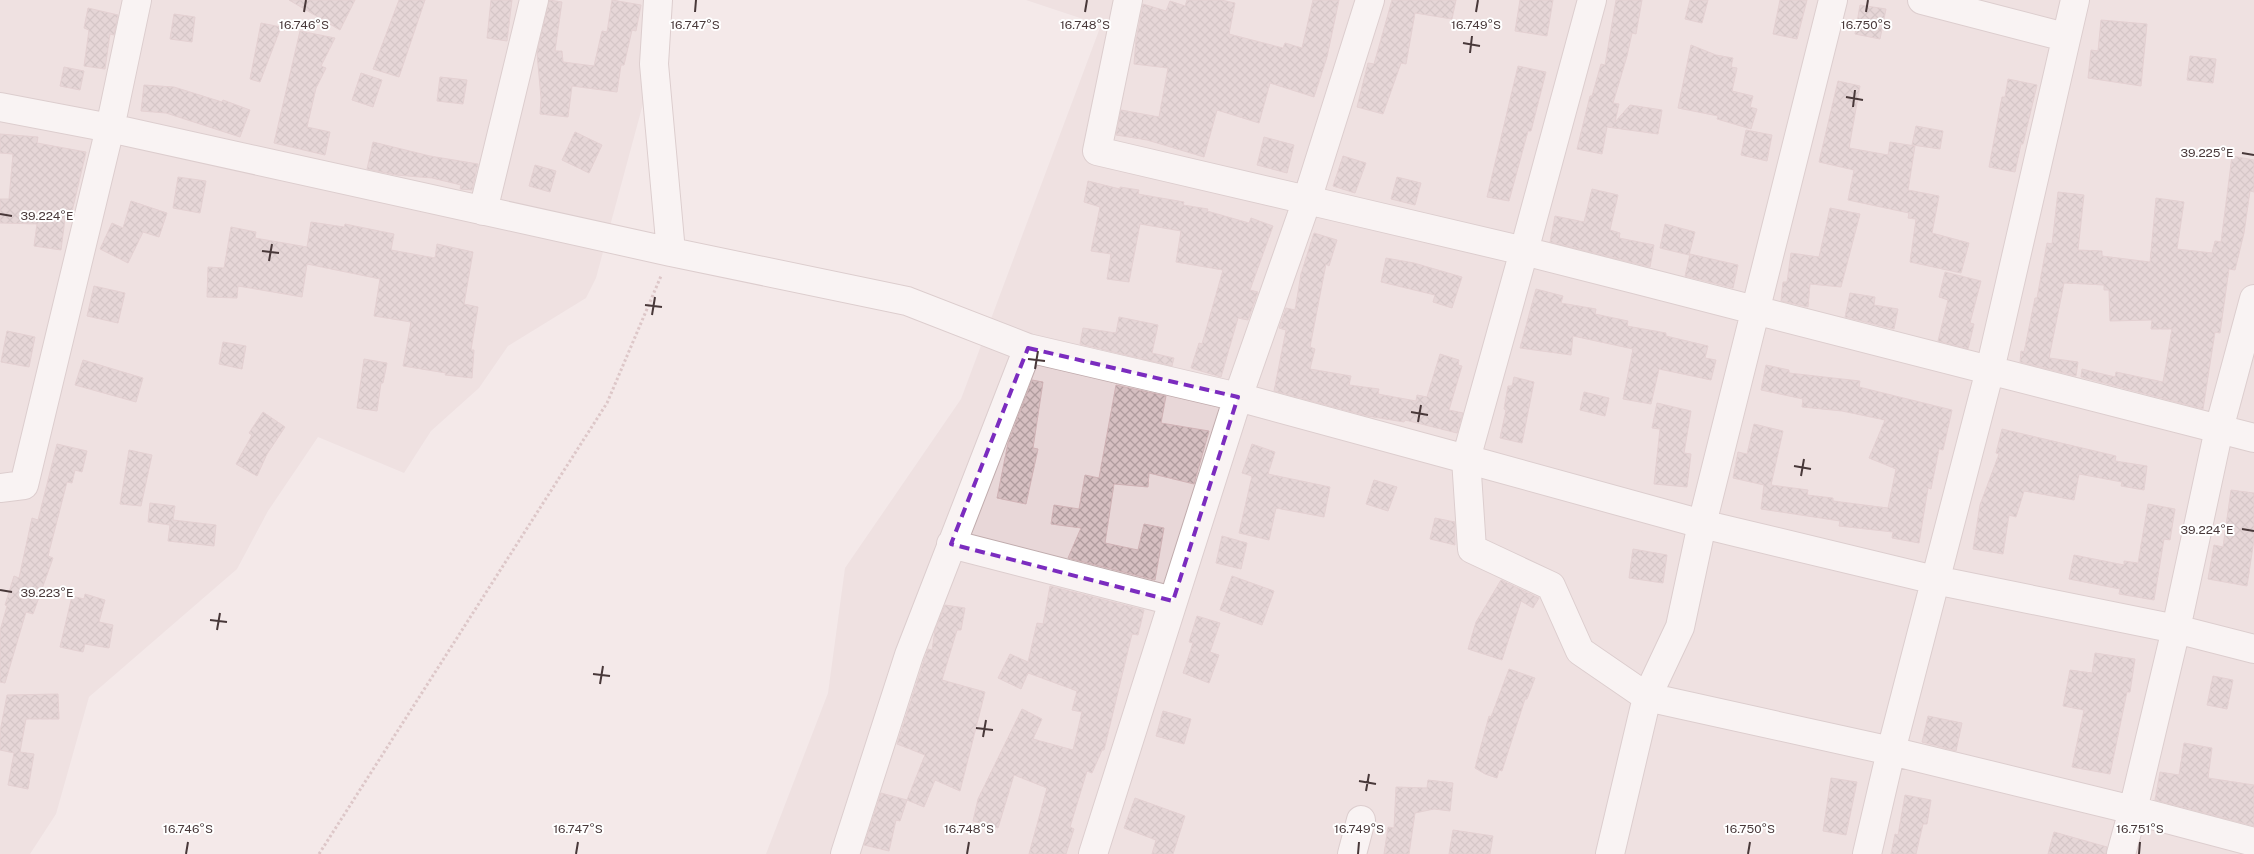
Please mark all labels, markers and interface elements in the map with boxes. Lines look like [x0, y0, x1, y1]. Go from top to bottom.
text: 16.746°S [279, 18, 329, 32]
text: 16.747°S [670, 18, 720, 32]
text: 16.748°S [1060, 18, 1110, 32]
text: 16.749°S [1451, 18, 1501, 32]
text: 16.750°S [1841, 18, 1891, 32]
text: 39.225°E [2181, 146, 2233, 160]
text: 39.224°E [21, 209, 73, 223]
text: 39.224°E [2181, 523, 2233, 537]
text: 39.223°E [21, 586, 73, 600]
text: 16.746°S [163, 822, 213, 836]
text: 16.747°S [553, 822, 603, 836]
text: 16.748°S [944, 822, 994, 836]
text: 16.749°S [1334, 822, 1384, 836]
text: 16.750°S [1725, 822, 1775, 836]
text: 16.751°S [2116, 822, 2164, 836]

